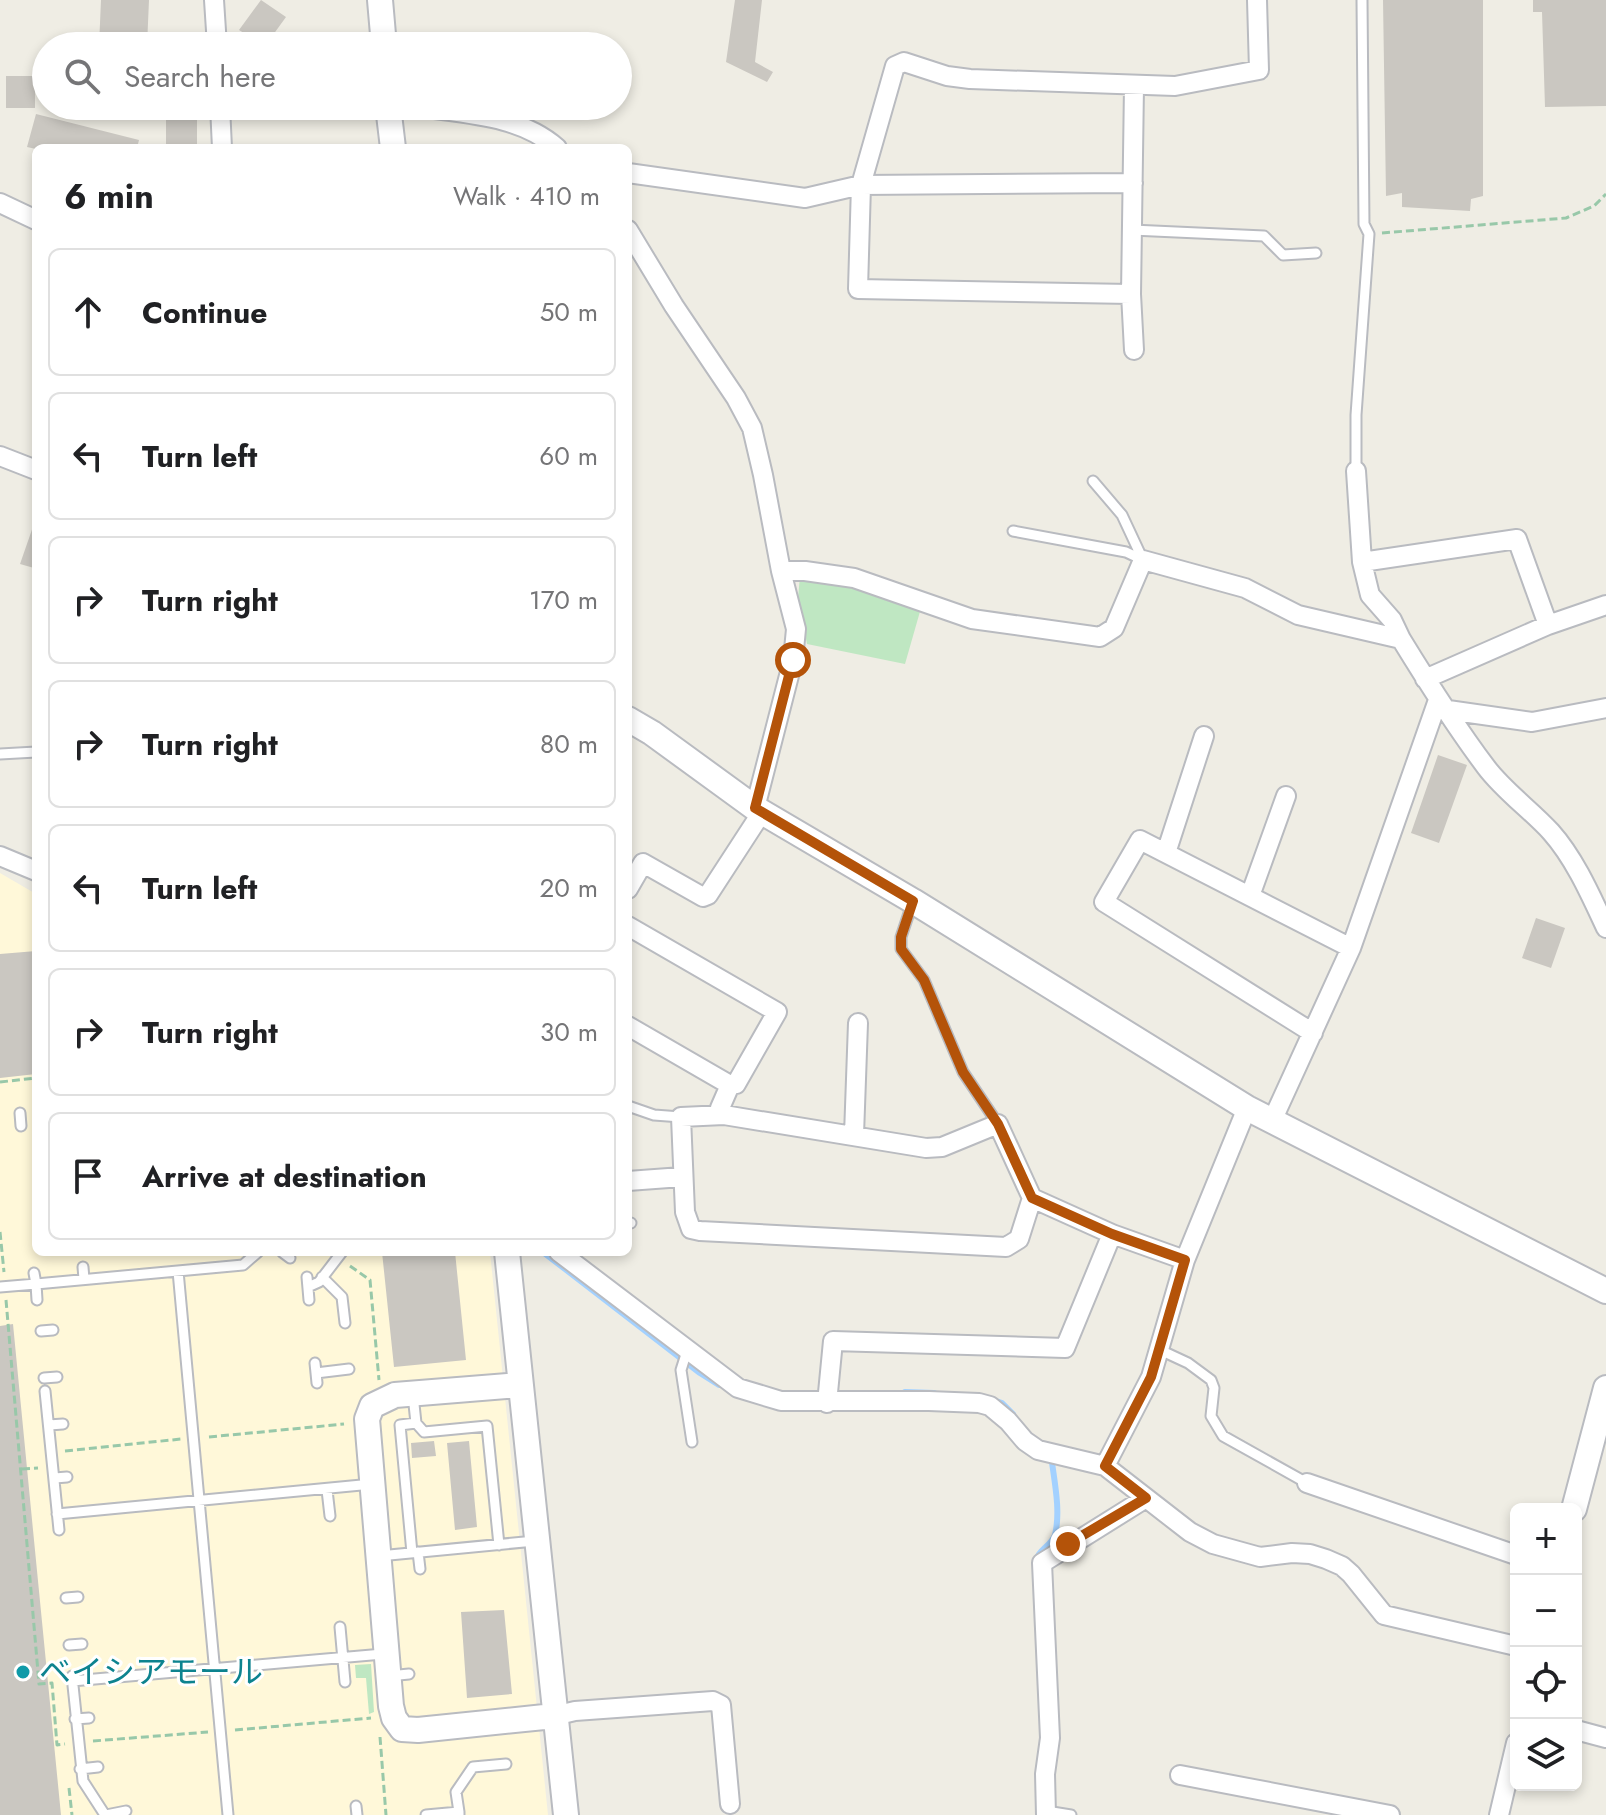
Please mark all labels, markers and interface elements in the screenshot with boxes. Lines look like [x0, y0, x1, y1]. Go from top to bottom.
search box [32, 32, 632, 120]
icon: search [60, 54, 104, 98]
text: Search here [124, 55, 276, 98]
text: 6 min [64, 172, 154, 221]
text: Walk · 410 m [453, 177, 600, 215]
icon: ahead [66, 290, 110, 334]
text: Continue [142, 291, 268, 334]
text: 50 m [540, 293, 598, 331]
icon: left [66, 434, 110, 478]
text: Turn left [142, 435, 257, 478]
text: 60 m [539, 437, 598, 475]
icon: right [66, 578, 110, 622]
text: Turn right [142, 579, 278, 622]
text: 170 m [529, 581, 598, 619]
route start [775, 642, 811, 678]
icon: right [66, 722, 110, 766]
text: Turn right [142, 723, 278, 766]
text: 80 m [540, 725, 598, 763]
icon: left [66, 866, 110, 910]
text: Turn left [142, 867, 257, 910]
text: 20 m [540, 869, 598, 907]
icon: right [66, 1010, 110, 1054]
text: Turn right [142, 1011, 278, 1054]
text: 30 m [540, 1013, 598, 1051]
icon: arrive [66, 1154, 110, 1198]
text: Arrive at destination [142, 1155, 427, 1198]
map controls [1510, 1503, 1582, 1791]
button: + [1510, 1503, 1582, 1575]
route end [1050, 1526, 1086, 1562]
button: − [1510, 1575, 1582, 1647]
button: locate [1510, 1647, 1582, 1719]
place label: ベイシアモール [39, 1649, 263, 1695]
marker: ベイシアモール [14, 1663, 32, 1681]
button: layers [1510, 1719, 1582, 1791]

